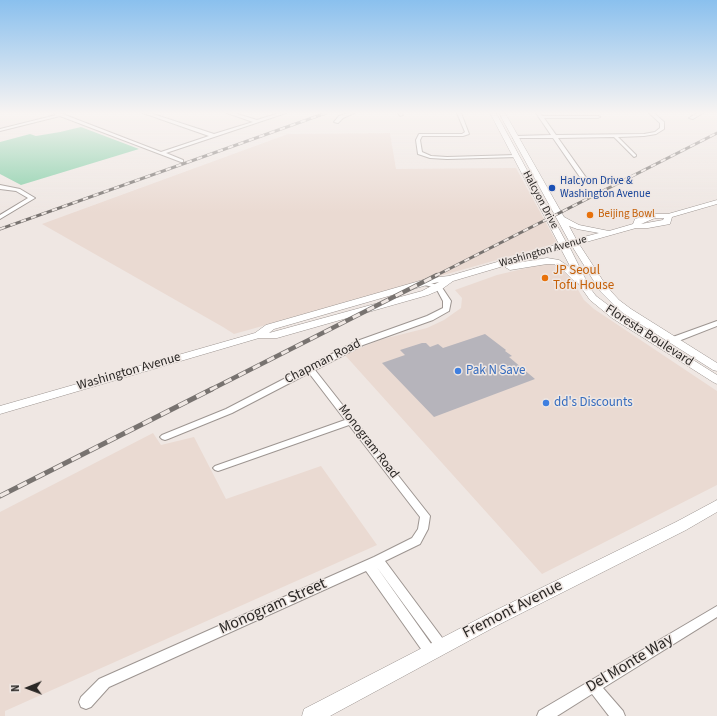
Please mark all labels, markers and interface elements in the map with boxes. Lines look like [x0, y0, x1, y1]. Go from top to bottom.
street label: Halcyon Drive [519, 169, 561, 231]
place label: Halcyon Drive & Washington Avenue [560, 175, 651, 201]
marker: Halcyon Drive & Washington Avenue [547, 183, 557, 193]
place label: Beijing Bowl [598, 208, 655, 222]
marker: Beijing Bowl [585, 210, 595, 220]
street label: Washington Avenue [498, 233, 588, 271]
place label: JP Seoul Tofu House [553, 263, 614, 294]
marker: JP Seoul Tofu House [540, 273, 550, 283]
street label: Floresta Boulevard [602, 302, 696, 370]
street label: Chapman Road [282, 336, 364, 388]
street label: Washington Avenue [75, 350, 183, 394]
place label: Pak N Save [466, 363, 525, 379]
marker: Pak N Save [453, 366, 463, 376]
place label: dd's Discounts [554, 395, 633, 411]
marker: dd's Discounts [541, 398, 551, 408]
street label: Monogram Road [334, 402, 402, 482]
street label: Monogram Street [216, 575, 330, 639]
street label: Fremont Avenue [460, 577, 566, 643]
street label: Del Monte Way [583, 630, 677, 698]
north arrow [8, 668, 48, 708]
text: N [8, 684, 23, 692]

